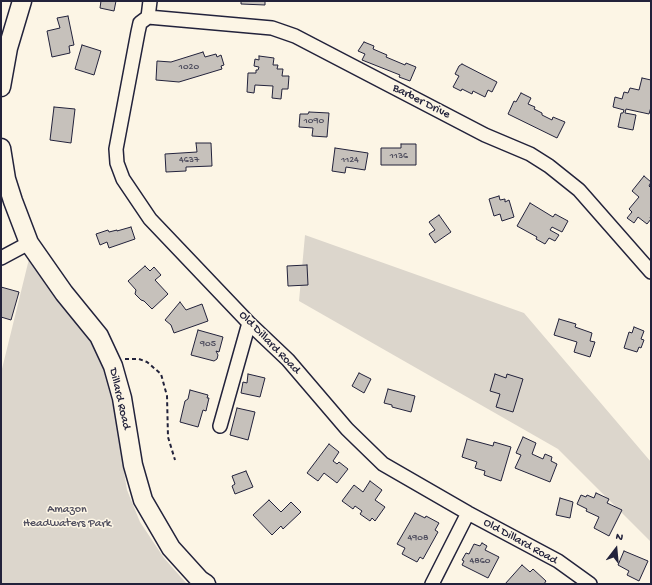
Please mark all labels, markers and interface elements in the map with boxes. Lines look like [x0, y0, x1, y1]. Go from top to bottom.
house number: 1020 [179, 61, 199, 73]
street label: Barber Drive [390, 81, 452, 123]
house number: 1090 [304, 115, 324, 127]
house number: 1136 [390, 150, 408, 162]
house number: 4637 [179, 154, 199, 166]
house number: 1124 [341, 154, 359, 166]
street label: Old Dillard Road [235, 308, 303, 378]
house number: 905 [200, 338, 216, 350]
street label: Dillard Road [105, 367, 133, 431]
park label: Amazon Headwaters Park [23, 503, 111, 531]
street label: Old Dillard Road [480, 516, 560, 568]
north arrow [596, 529, 636, 569]
text: N [614, 531, 624, 544]
house number: 4908 [408, 532, 428, 544]
house number: 4860 [470, 555, 490, 567]

